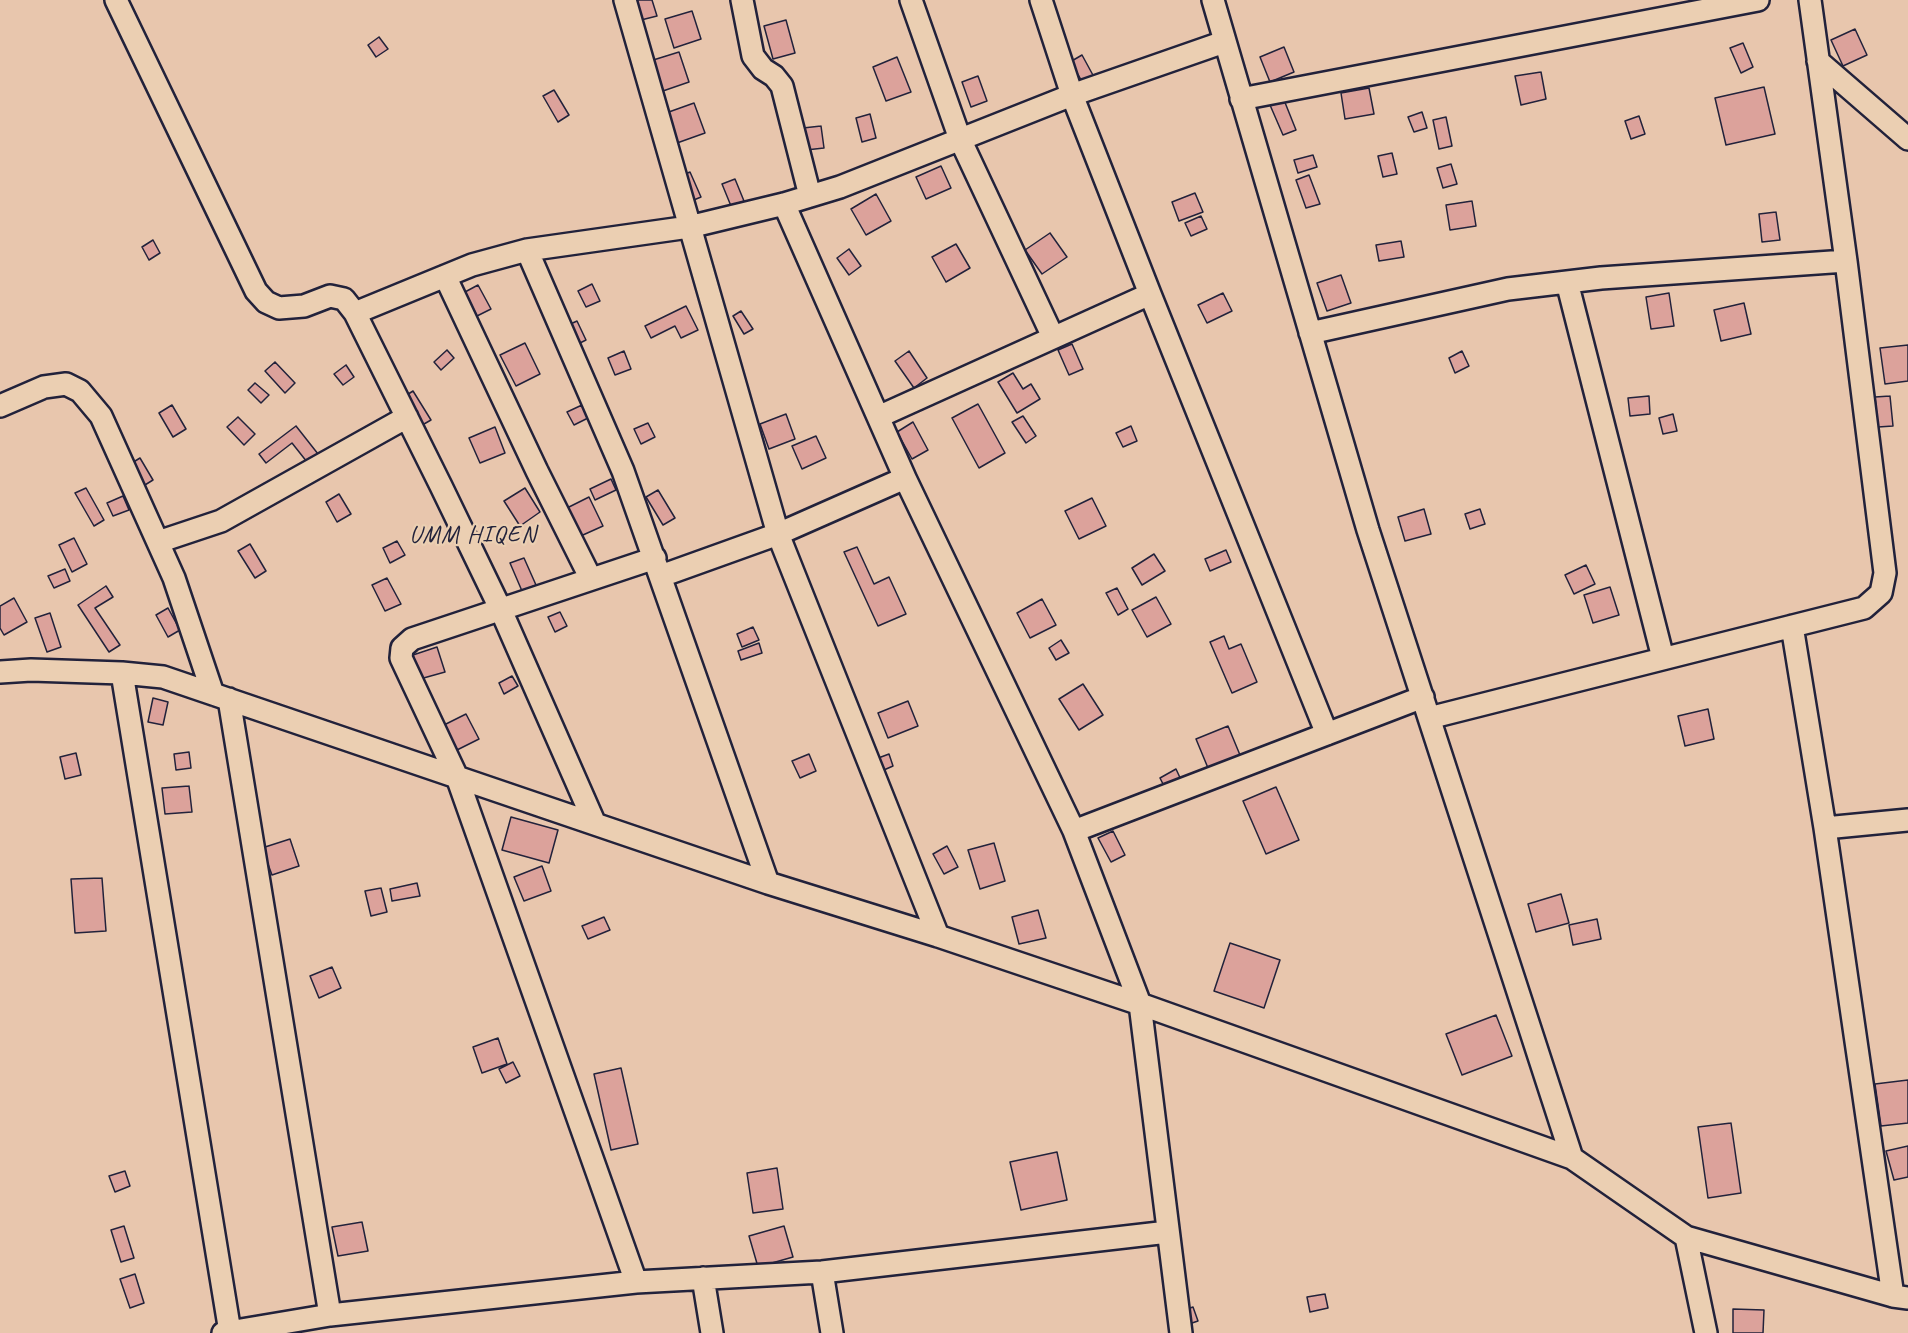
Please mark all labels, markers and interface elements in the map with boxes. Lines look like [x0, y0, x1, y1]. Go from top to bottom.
district label: UMM HIQEN [410, 522, 536, 550]

